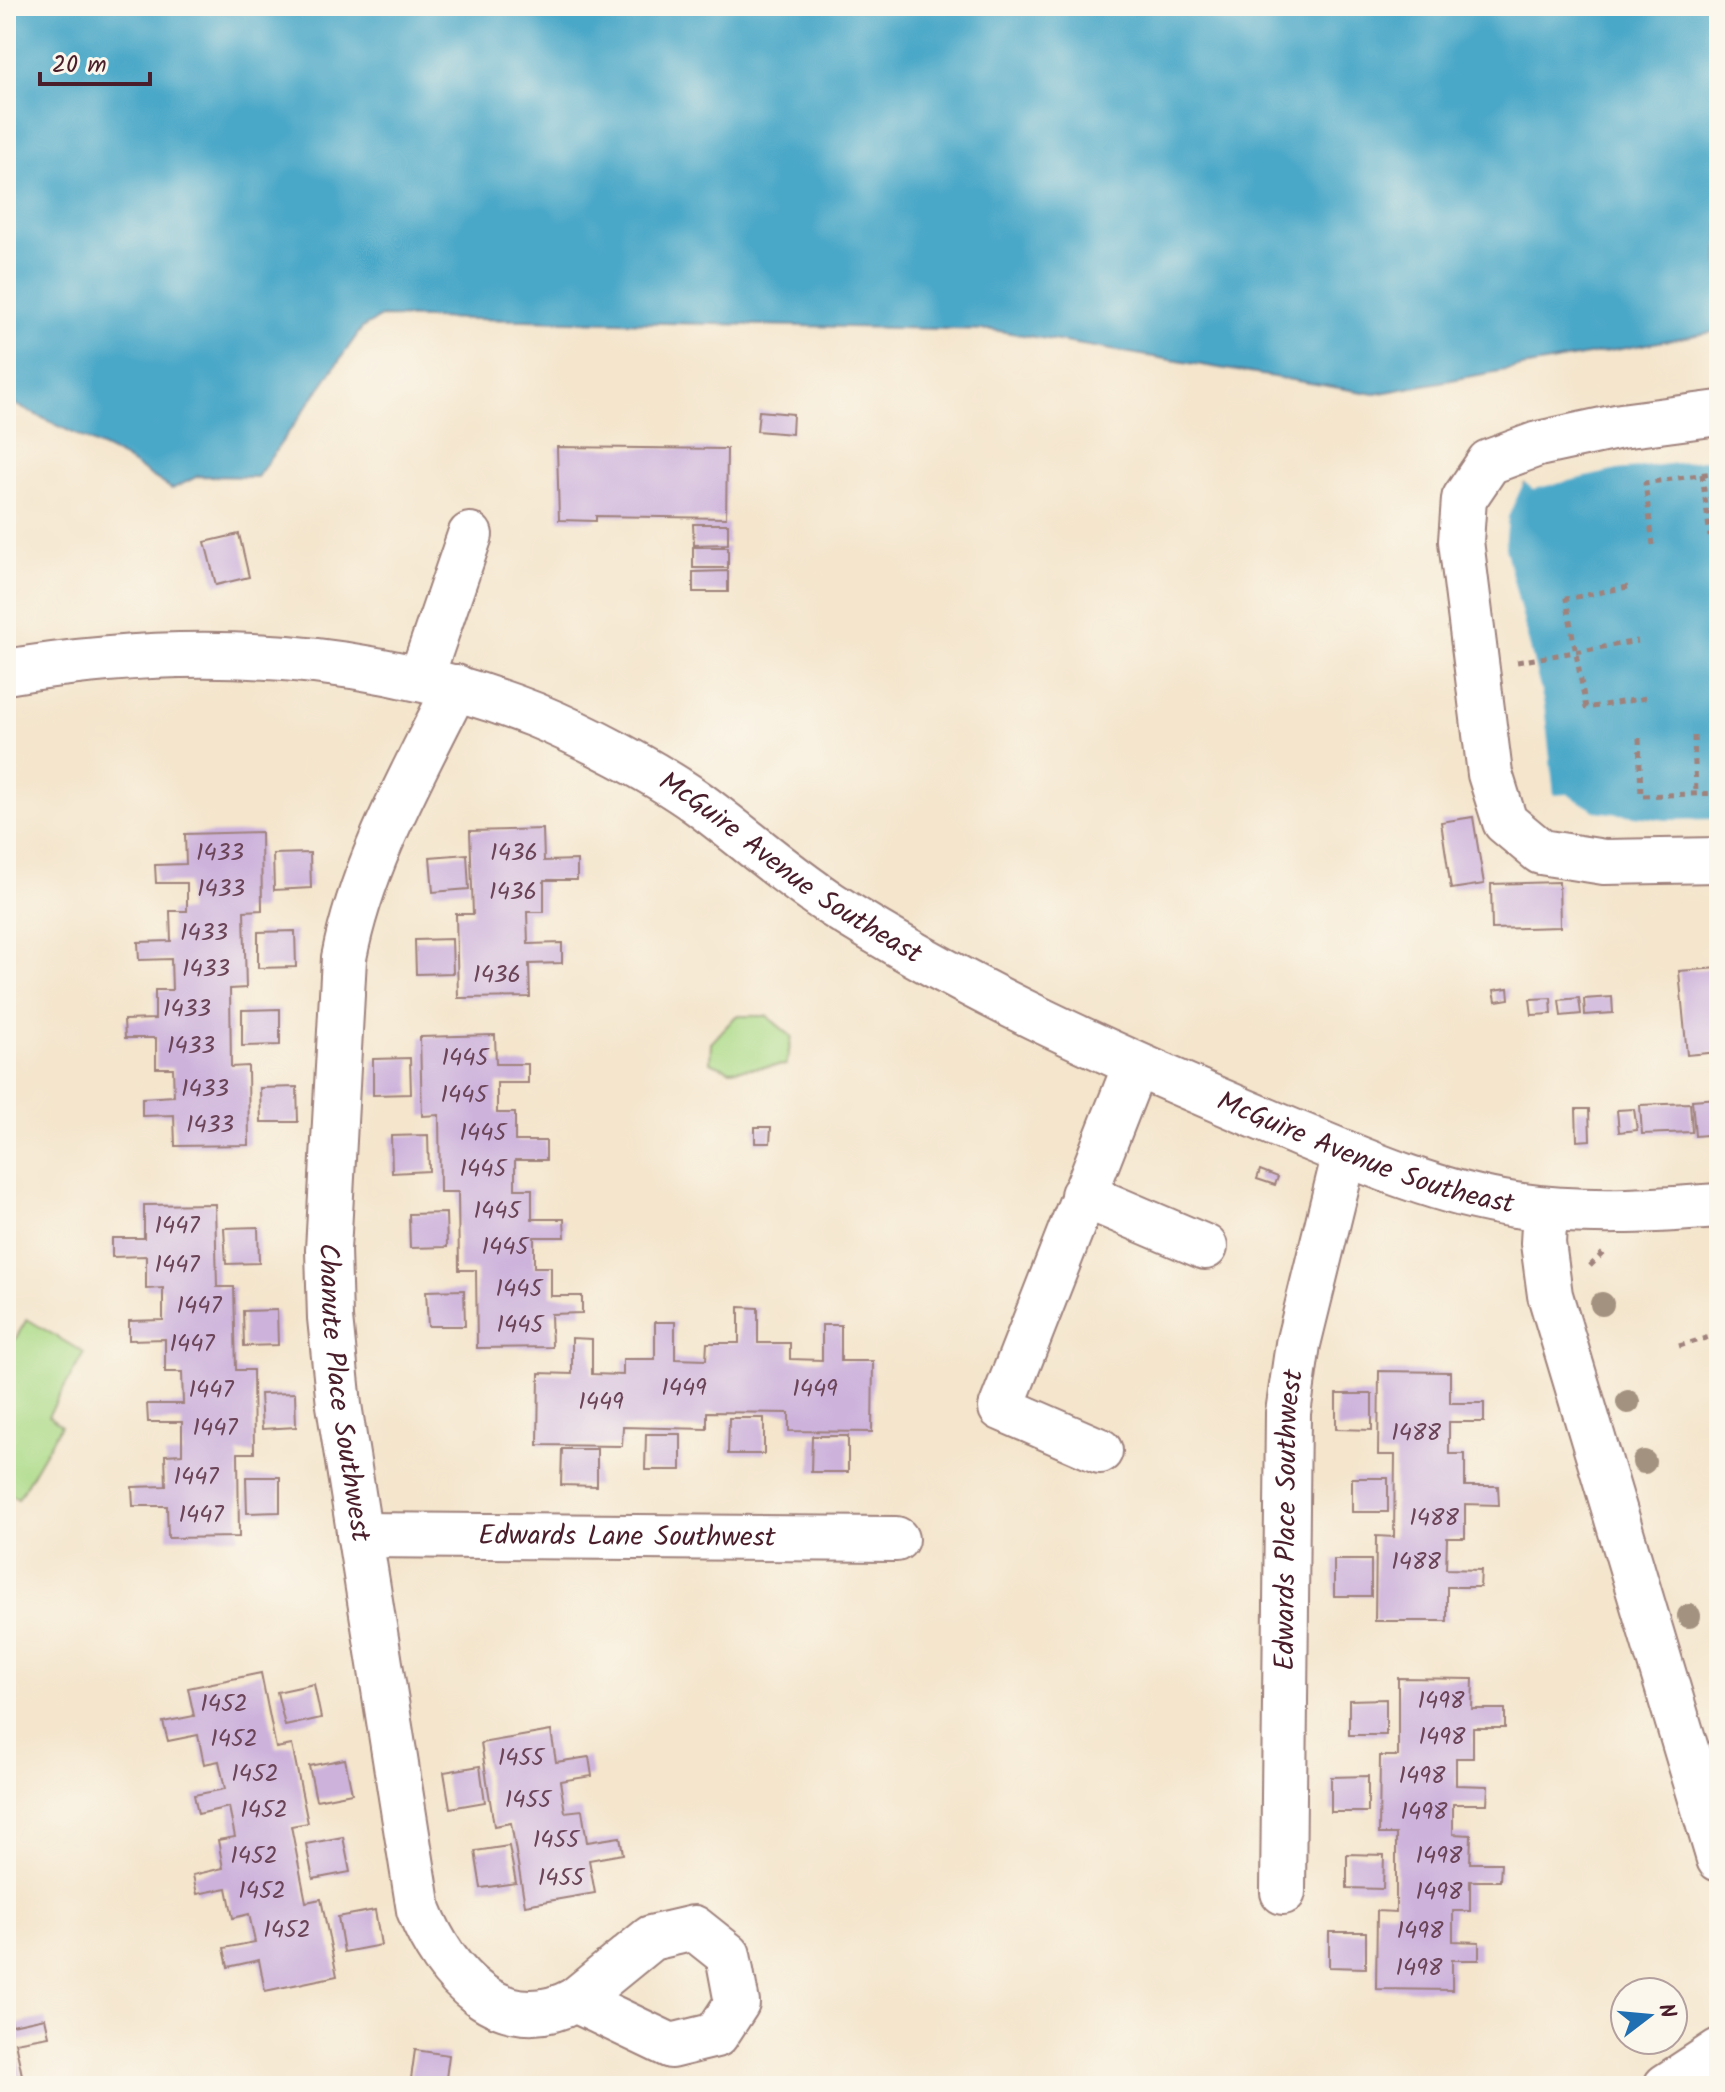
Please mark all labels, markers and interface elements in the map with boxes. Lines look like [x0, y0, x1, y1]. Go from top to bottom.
scale bar [40, 36, 150, 86]
text: 20 m [52, 46, 107, 85]
street label: McGuire Avenue Southeast [649, 760, 931, 977]
house number: 1433 [196, 834, 244, 873]
house number: 1436 [490, 834, 538, 873]
house number: 1433 [197, 870, 245, 909]
house number: 1436 [489, 873, 537, 912]
house number: 1433 [180, 914, 228, 953]
house number: 1433 [182, 950, 230, 989]
house number: 1436 [473, 956, 521, 995]
house number: 1433 [163, 990, 211, 1029]
house number: 1433 [167, 1027, 215, 1066]
house number: 1445 [442, 1039, 491, 1078]
house number: 1433 [181, 1070, 229, 1109]
house number: 1445 [441, 1076, 490, 1115]
street label: McGuire Avenue Southeast [1210, 1079, 1519, 1227]
house number: 1433 [186, 1106, 234, 1145]
house number: 1445 [460, 1114, 509, 1153]
house number: 1445 [460, 1150, 509, 1189]
house number: 1445 [474, 1192, 523, 1231]
house number: 1447 [154, 1207, 200, 1246]
house number: 1445 [482, 1228, 531, 1267]
street label: Chanute Place Southwest [305, 1242, 383, 1546]
house number: 1447 [154, 1246, 200, 1285]
house number: 1445 [496, 1270, 545, 1309]
house number: 1447 [176, 1287, 222, 1326]
house number: 1445 [497, 1306, 546, 1345]
house number: 1447 [169, 1325, 215, 1364]
street label: Edwards Place Southwest [1263, 1365, 1317, 1671]
house number: 1449 [661, 1369, 707, 1408]
house number: 1449 [792, 1370, 838, 1409]
house number: 1447 [188, 1371, 234, 1410]
house number: 1449 [578, 1383, 624, 1422]
house number: 1447 [192, 1409, 238, 1448]
house number: 1488 [1391, 1414, 1441, 1453]
house number: 1447 [173, 1458, 219, 1497]
house number: 1447 [178, 1496, 224, 1535]
house number: 1488 [1409, 1499, 1459, 1538]
street label: Edwards Lane Southwest [478, 1513, 777, 1561]
house number: 1488 [1391, 1543, 1441, 1582]
house number: 1498 [1418, 1682, 1465, 1721]
house number: 1452 [200, 1685, 248, 1724]
house number: 1498 [1419, 1718, 1466, 1757]
house number: 1452 [210, 1720, 258, 1759]
house number: 1455 [498, 1739, 546, 1778]
house number: 1452 [231, 1755, 279, 1794]
house number: 1498 [1399, 1757, 1446, 1796]
house number: 1455 [505, 1781, 553, 1820]
house number: 1452 [240, 1791, 288, 1830]
house number: 1498 [1401, 1793, 1448, 1832]
house number: 1455 [533, 1821, 581, 1860]
house number: 1452 [230, 1837, 278, 1876]
house number: 1498 [1416, 1837, 1463, 1876]
house number: 1455 [538, 1859, 586, 1898]
house number: 1452 [238, 1872, 286, 1911]
house number: 1498 [1416, 1873, 1463, 1912]
house number: 1452 [263, 1911, 311, 1950]
house number: 1498 [1397, 1912, 1444, 1951]
house number: 1498 [1396, 1949, 1443, 1988]
north arrow [1609, 1976, 1689, 2056]
text: N [1647, 2000, 1685, 2023]

